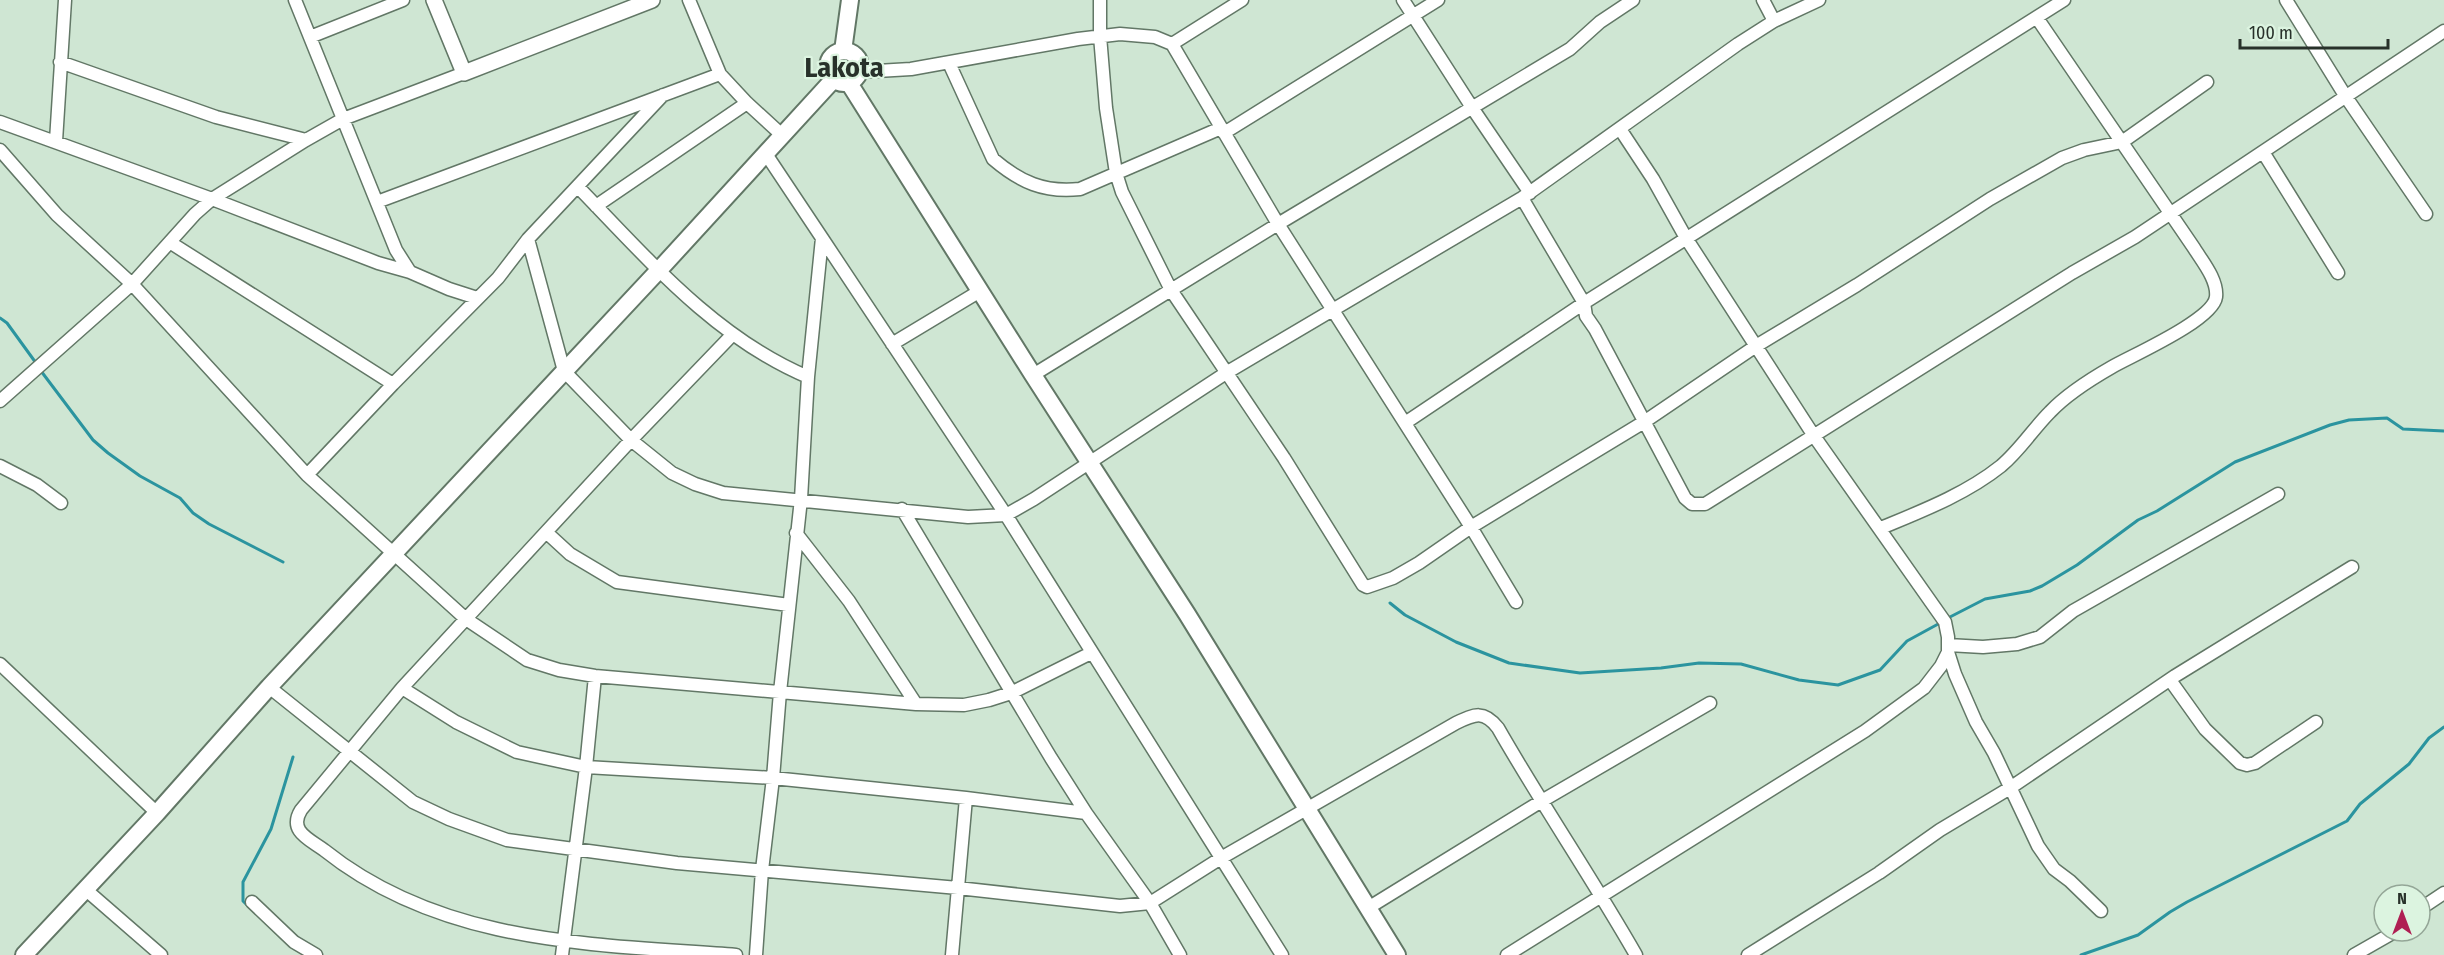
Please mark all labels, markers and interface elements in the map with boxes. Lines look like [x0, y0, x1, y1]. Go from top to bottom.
scale bar [2240, 12, 2388, 50]
text: 100 m [2249, 22, 2293, 44]
district label: Lakota [804, 51, 884, 84]
north arrow [2372, 883, 2432, 943]
text: N [2397, 889, 2407, 908]

